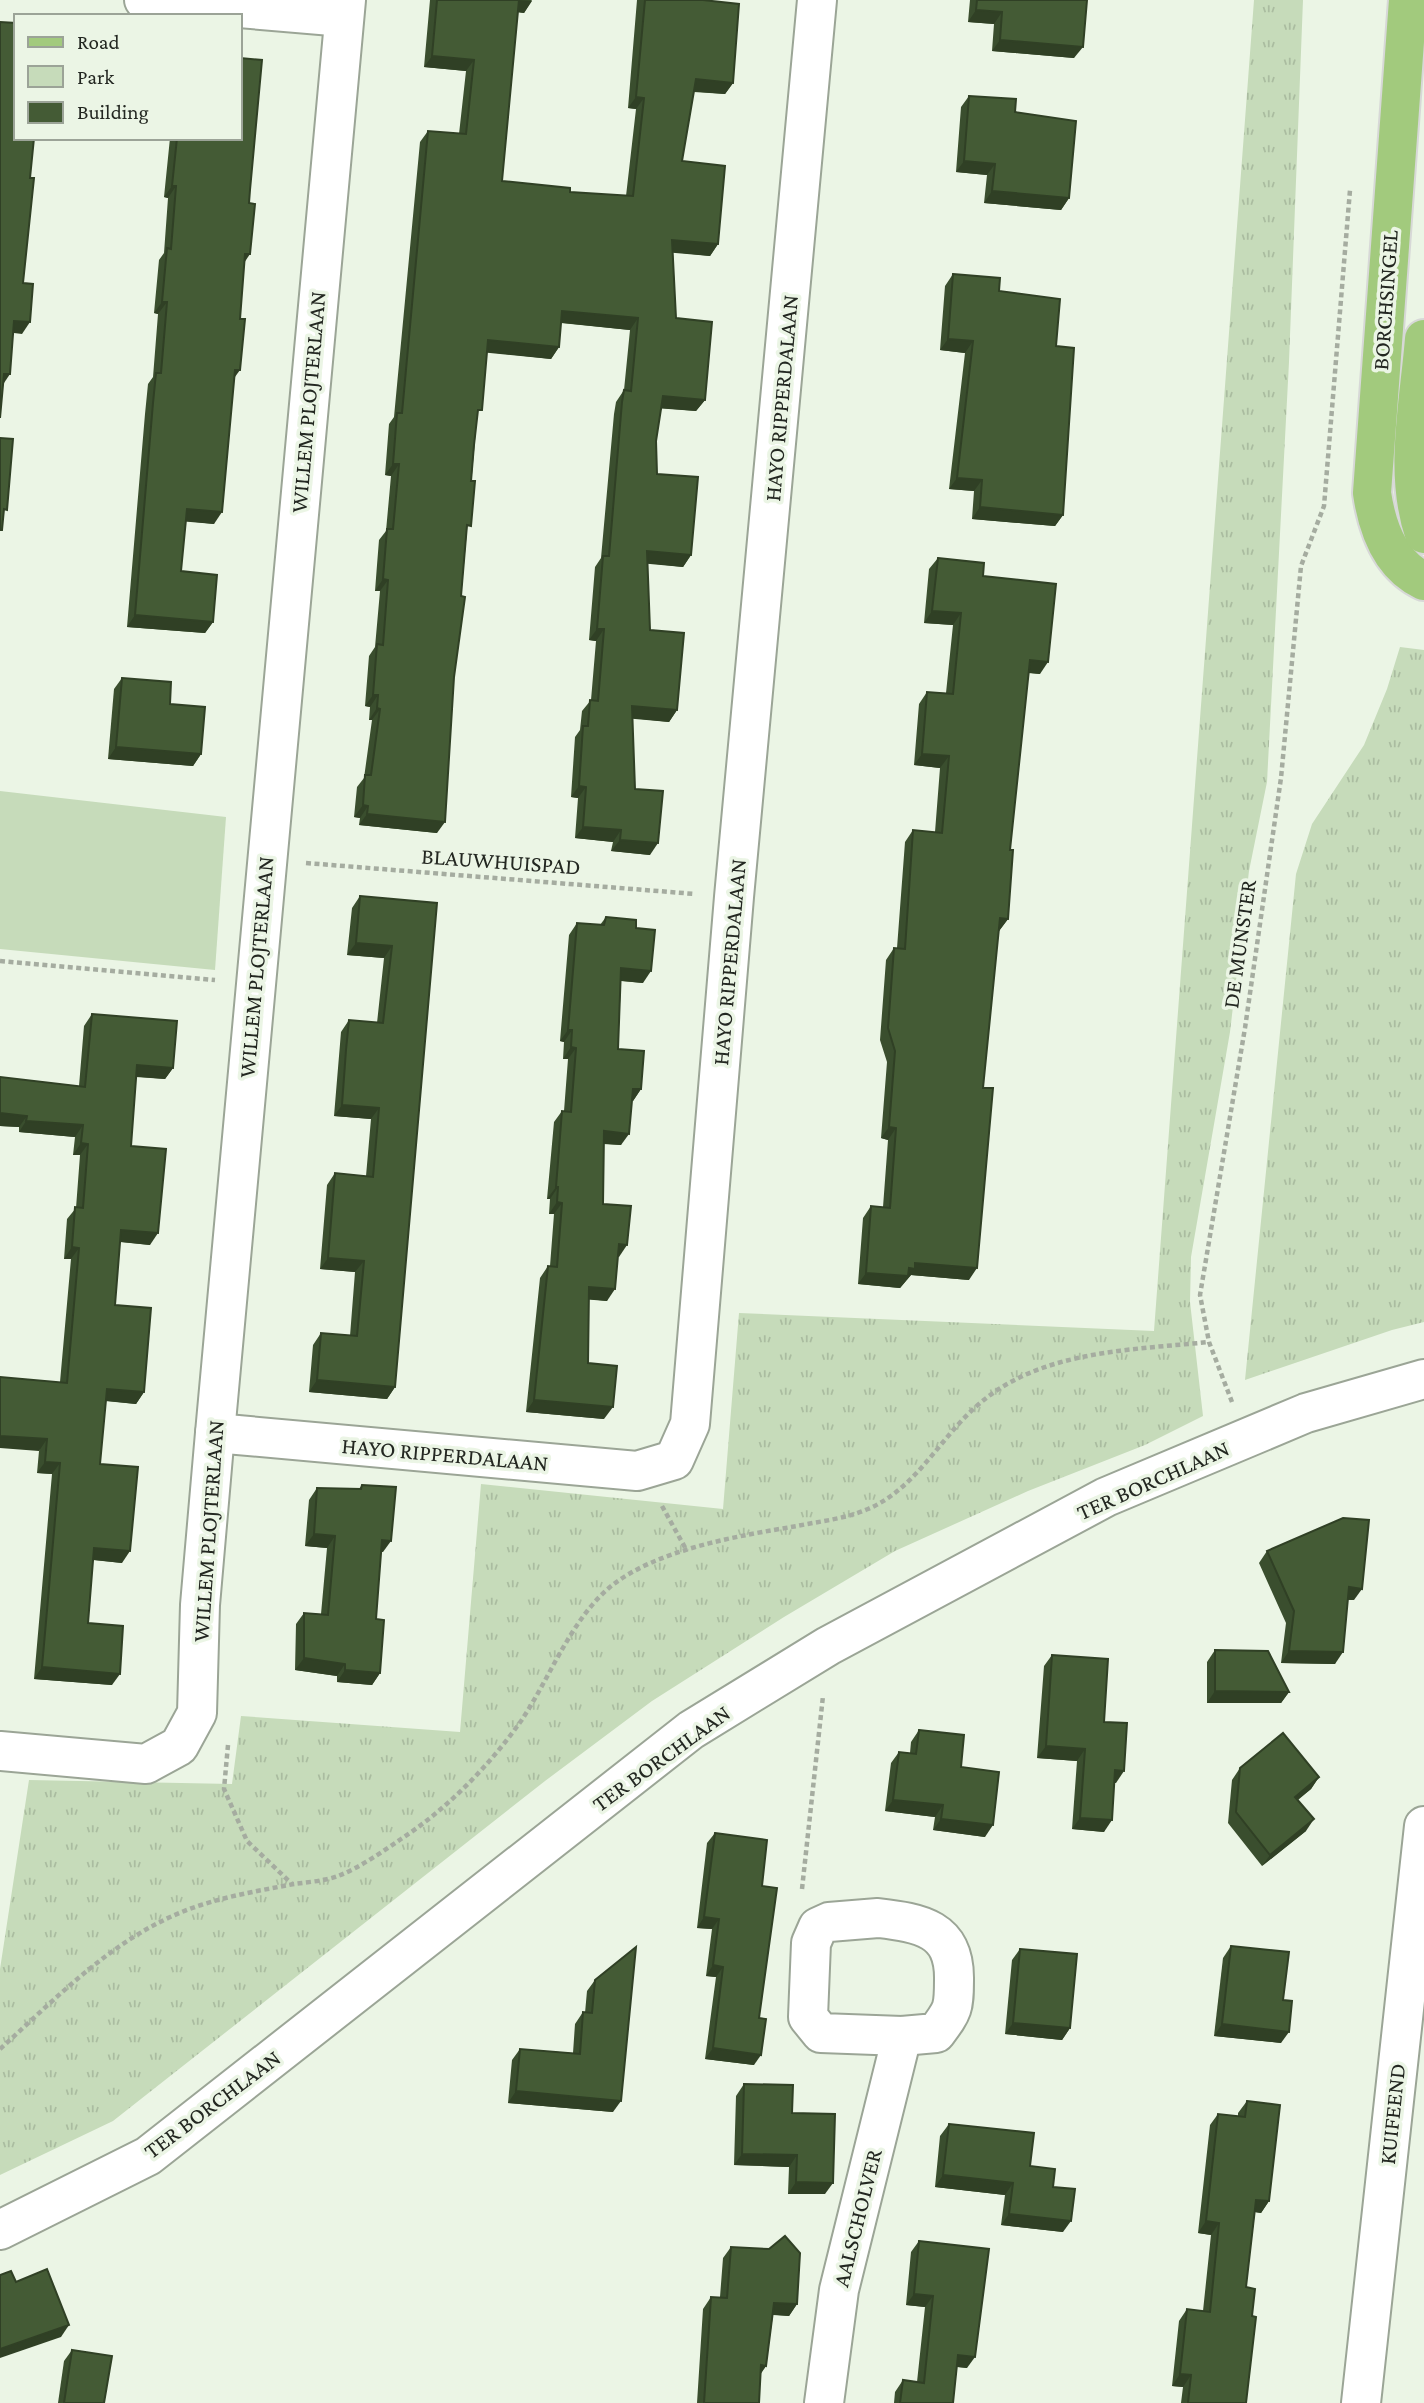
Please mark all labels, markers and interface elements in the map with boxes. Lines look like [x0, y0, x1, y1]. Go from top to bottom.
legend [14, 14, 242, 140]
text: Road [77, 30, 120, 54]
text: Park [77, 65, 114, 89]
text: Building [77, 100, 149, 124]
street label: BORCHSINGEL [1367, 228, 1403, 371]
street label: WILLEM PLOJTERLAAN [285, 290, 331, 514]
street label: HAYO RIPPERDALAAN [759, 293, 803, 503]
street label: BLAUWHUISPAD [420, 842, 582, 880]
street label: WILLEM PLOJTERLAAN [233, 855, 279, 1079]
street label: HAYO RIPPERDALAAN [707, 857, 751, 1067]
street label: DE MUNSTER [1217, 878, 1261, 1010]
street label: WILLEM PLOJTERLAAN [187, 1419, 229, 1643]
street label: HAYO RIPPERDALAAN [340, 1432, 550, 1476]
street label: TER BORCHLAAN [1073, 1435, 1233, 1525]
street label: TER BORCHLAAN [587, 1699, 735, 1817]
street label: TER BORCHLAAN [139, 2044, 285, 2164]
street label: KUIFEEND [1374, 2062, 1410, 2166]
street label: AALSCHOLVER [827, 2146, 887, 2290]

